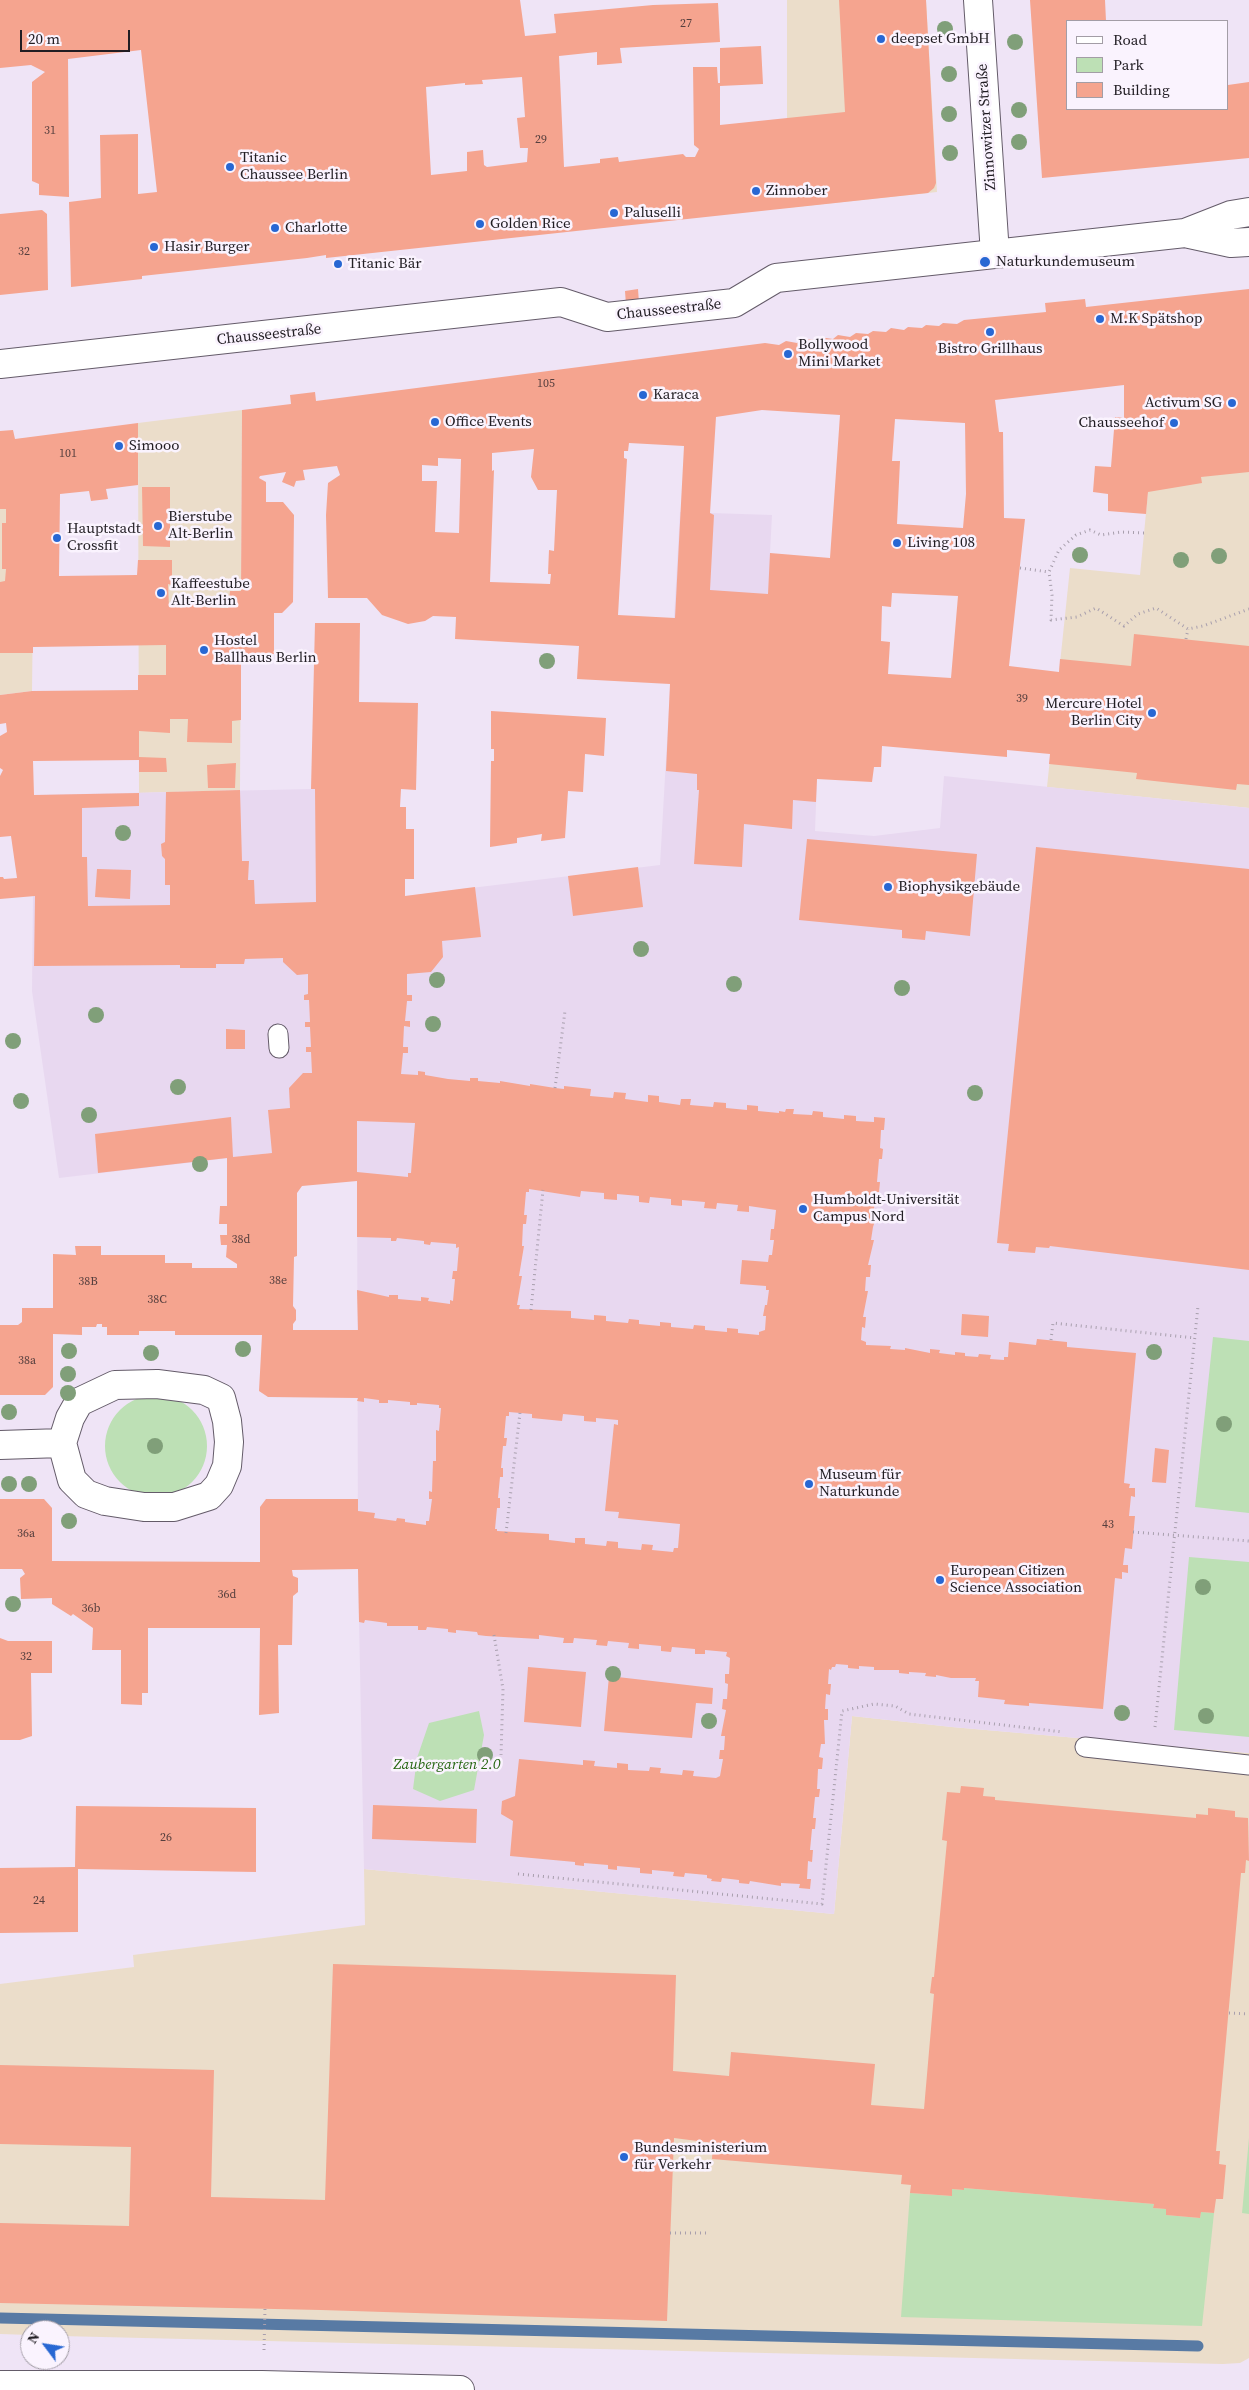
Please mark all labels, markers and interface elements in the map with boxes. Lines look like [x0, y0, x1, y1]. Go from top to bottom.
house number: 27 [680, 17, 692, 31]
scale bar [22, 20, 132, 52]
legend [1066, 20, 1229, 110]
text: 20 m [28, 28, 60, 49]
text: Road [1113, 29, 1147, 50]
place label: deepset GmbH [891, 30, 990, 48]
marker: deepset GmbH [875, 33, 887, 45]
text: Park [1113, 54, 1144, 75]
street label: Zinnowitzer Straße [974, 63, 1000, 191]
text: Building [1113, 79, 1170, 100]
house number: 31 [44, 124, 56, 138]
house number: 29 [535, 133, 547, 147]
place label: Titanic Chaussee Berlin [240, 149, 348, 184]
marker: Titanic Chaussee Berlin [224, 161, 236, 173]
place label: Zinnober [766, 182, 828, 200]
marker: Zinnober [750, 185, 762, 197]
place label: Paluselli [624, 204, 681, 222]
marker: Paluselli [608, 207, 620, 219]
place label: Golden Rice [490, 215, 571, 233]
marker: Golden Rice [474, 218, 486, 230]
place label: Charlotte [285, 219, 347, 237]
marker: Charlotte [269, 222, 281, 234]
place label: Hasir Burger [164, 238, 250, 256]
marker: Hasir Burger [148, 241, 160, 253]
house number: 32 [18, 245, 30, 259]
place label: Naturkundemuseum [996, 253, 1135, 271]
place label: Titanic Bär [348, 255, 422, 273]
marker: Naturkundemuseum [978, 255, 992, 269]
marker: Titanic Bär [332, 258, 344, 270]
street label: Chausseestraße [616, 296, 722, 324]
place label: M.K Spätshop [1110, 310, 1203, 328]
marker: M.K Spätshop [1094, 313, 1106, 325]
street label: Chausseestraße [216, 321, 322, 349]
marker: Bistro Grillhaus [984, 326, 996, 338]
place label: Bollywood Mini Market [798, 336, 880, 371]
place label: Bistro Grillhaus [937, 340, 1043, 358]
marker: Bollywood Mini Market [782, 348, 794, 360]
house number: 105 [537, 377, 555, 391]
place label: Karaca [653, 386, 699, 404]
marker: Karaca [637, 389, 649, 401]
place label: Activum SG [1145, 394, 1222, 412]
marker: Activum SG [1226, 397, 1238, 409]
place label: Office Events [445, 413, 532, 431]
place label: Chausseehof [1078, 414, 1164, 432]
marker: Office Events [429, 416, 441, 428]
marker: Chausseehof [1168, 417, 1180, 429]
place label: Simooo [129, 437, 179, 455]
marker: Simooo [113, 440, 125, 452]
house number: 101 [59, 447, 77, 461]
place label: Bierstube Alt-Berlin [168, 508, 233, 543]
place label: Hauptstadt Crossfit [67, 520, 141, 555]
marker: Bierstube Alt-Berlin [152, 520, 164, 532]
marker: Hauptstadt Crossfit [51, 532, 63, 544]
place label: Living 108 [907, 534, 975, 552]
marker: Living 108 [891, 537, 903, 549]
place label: Kaffeestube Alt-Berlin [171, 575, 250, 610]
marker: Kaffeestube Alt-Berlin [155, 587, 167, 599]
place label: Hostel Ballhaus Berlin [214, 632, 317, 667]
marker: Hostel Ballhaus Berlin [198, 644, 210, 656]
house number: 39 [1016, 692, 1028, 706]
place label: Mercure Hotel Berlin City [1045, 695, 1142, 730]
marker: Mercure Hotel Berlin City [1146, 707, 1158, 719]
place label: Biophysikgebäude [898, 878, 1020, 896]
marker: Biophysikgebäude [882, 881, 894, 893]
place label: Humboldt-Universität Campus Nord [813, 1191, 959, 1226]
marker: Humboldt-Universität Campus Nord [797, 1203, 809, 1215]
house number: 38d [232, 1233, 250, 1247]
house number: 38e [269, 1274, 287, 1288]
house number: 38B [78, 1275, 98, 1289]
house number: 38C [147, 1293, 167, 1307]
house number: 38a [18, 1354, 36, 1368]
place label: Museum für Naturkunde [819, 1466, 901, 1501]
marker: Museum für Naturkunde [803, 1478, 815, 1490]
house number: 43 [1102, 1518, 1114, 1532]
house number: 36a [17, 1527, 35, 1541]
place label: European Citizen Science Association [950, 1562, 1082, 1597]
marker: European Citizen Science Association [934, 1574, 946, 1586]
house number: 36d [218, 1588, 236, 1602]
house number: 36b [82, 1602, 100, 1616]
house number: 32 [20, 1650, 32, 1664]
park label: Zaubergarten 2.0 [393, 1756, 501, 1774]
house number: 26 [160, 1831, 172, 1845]
house number: 24 [33, 1894, 45, 1908]
place label: Bundesministerium für Verkehr [634, 2139, 767, 2174]
marker: Bundesministerium für Verkehr [618, 2151, 630, 2163]
north arrow [20, 2320, 70, 2370]
text: N [22, 2328, 44, 2347]

